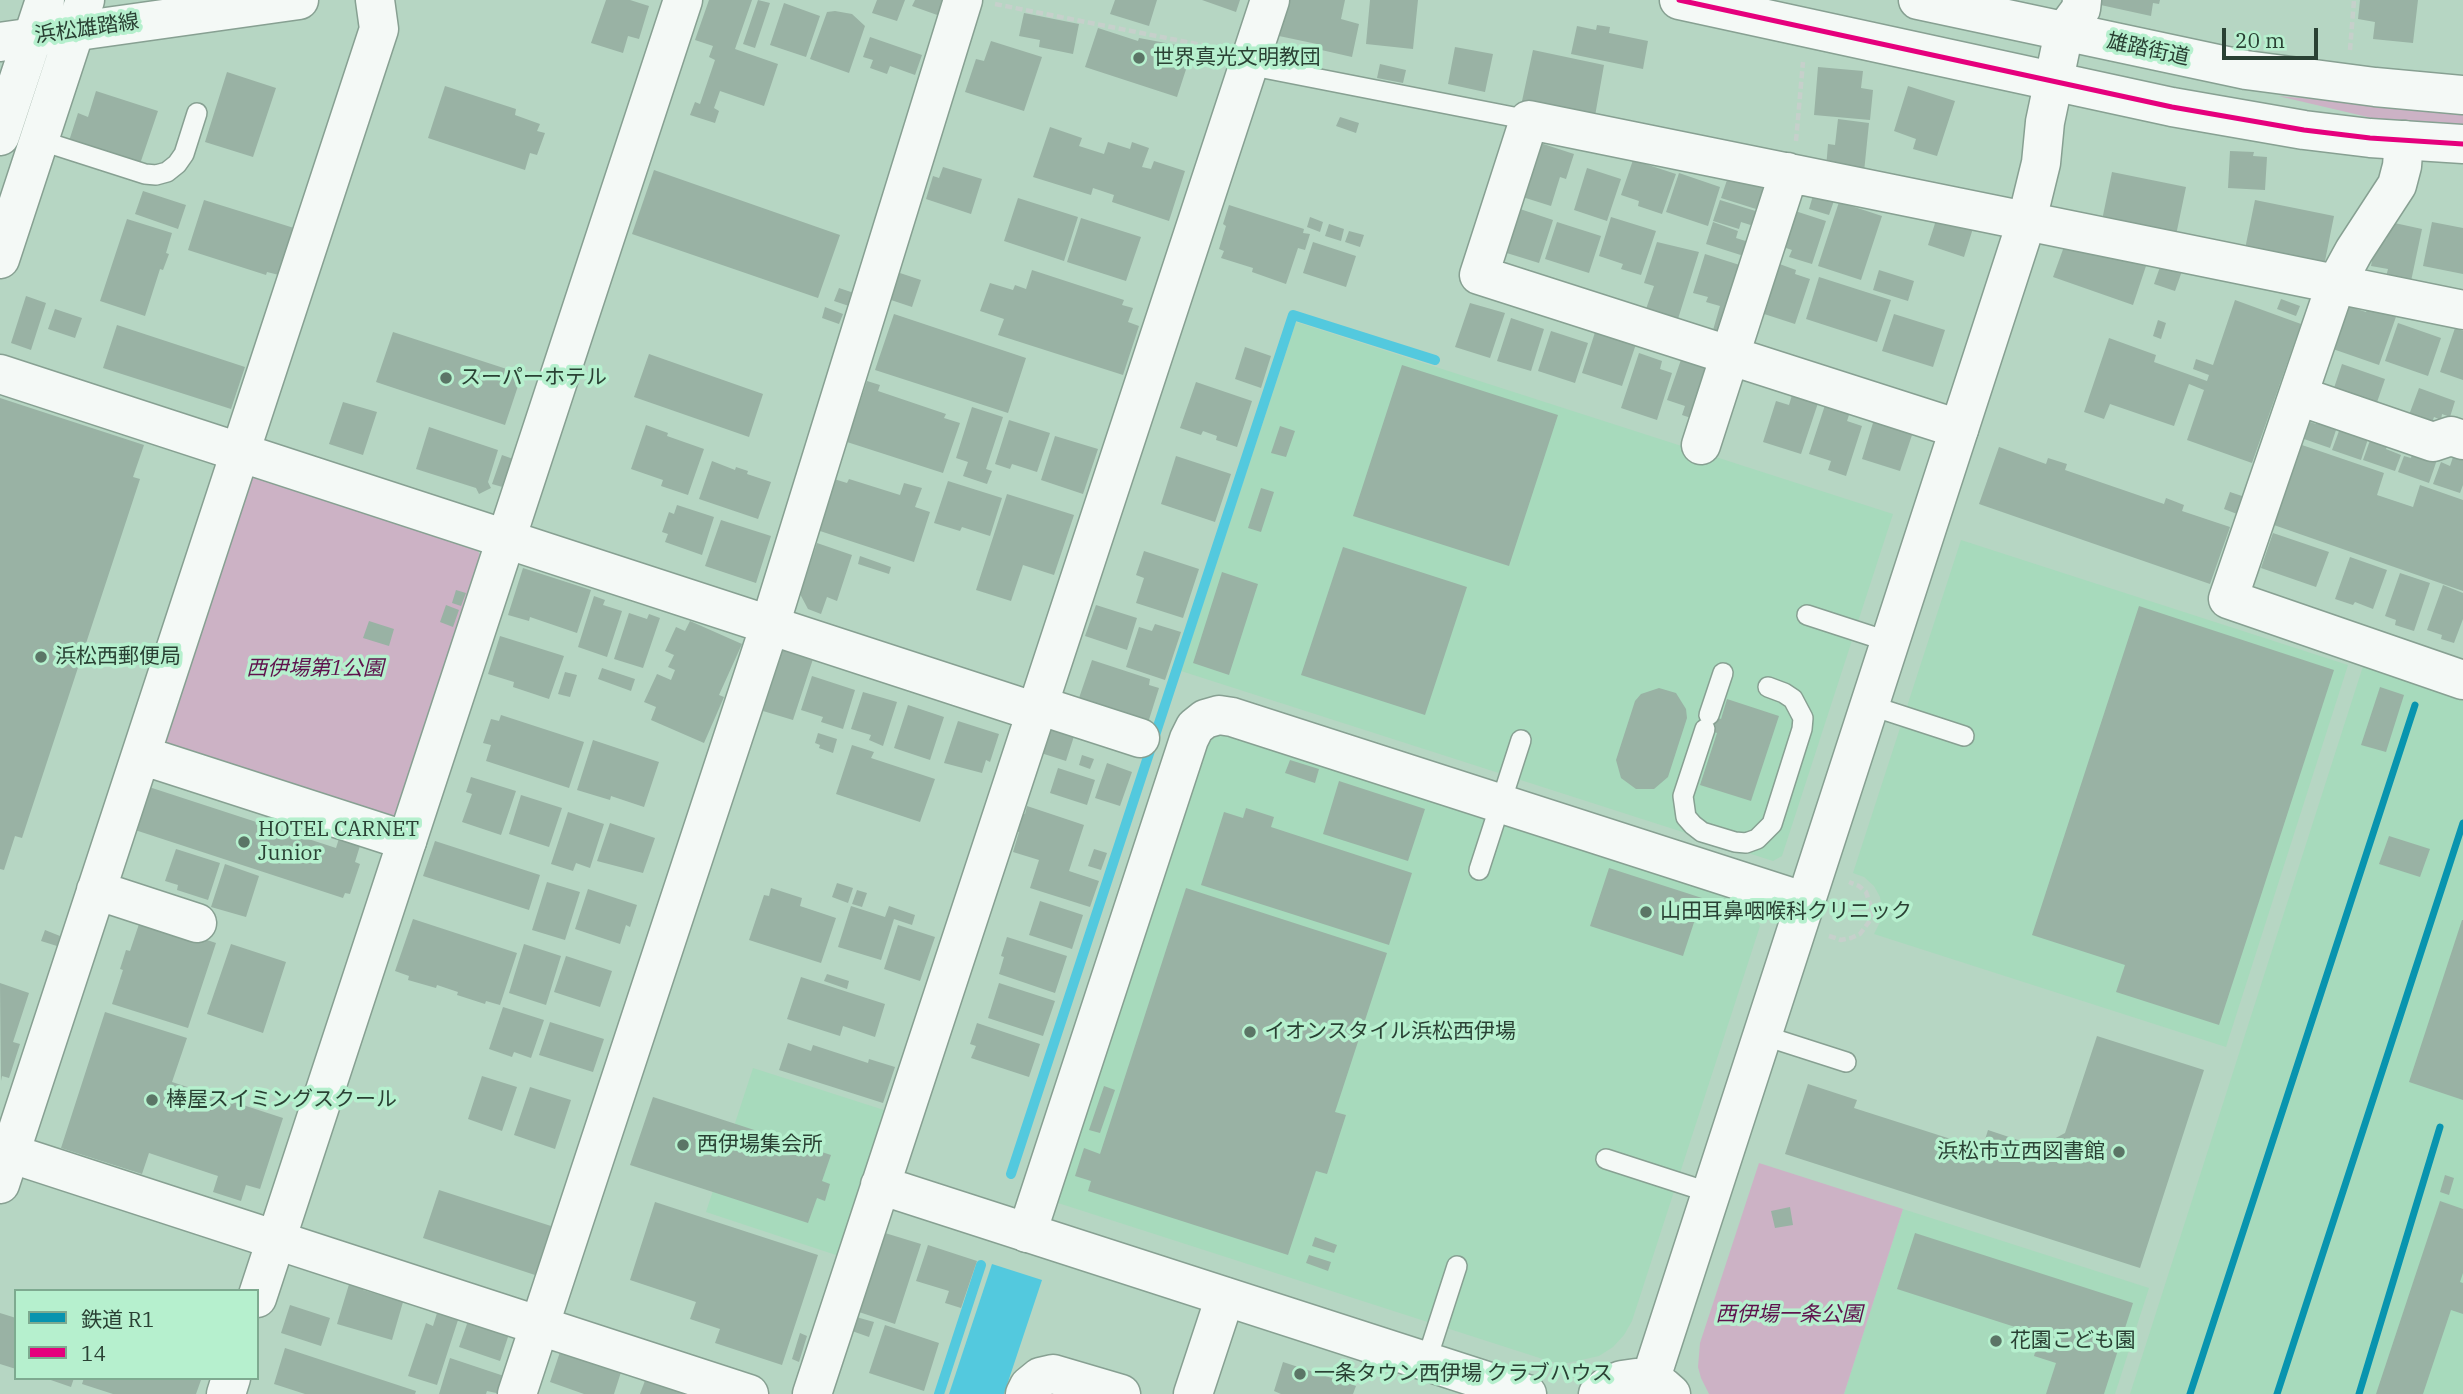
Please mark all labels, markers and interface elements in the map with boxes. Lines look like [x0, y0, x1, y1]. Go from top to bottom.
street label: 浜松雄踏線 [33, 9, 141, 49]
scale bar [2225, 14, 2321, 58]
text: 20 m [2235, 26, 2285, 54]
street label: 雄踏街道 [2104, 29, 2192, 71]
place label: 世界真光文明教団 [1153, 45, 1321, 71]
marker: 世界真光文明教団 [1131, 50, 1147, 66]
place label: スーパーホテル [460, 365, 607, 391]
marker: スーパーホテル [438, 370, 454, 386]
place label: 浜松西郵便局 [55, 644, 181, 670]
marker: 浜松西郵便局 [33, 649, 49, 665]
park label: 西伊場第1公園 [246, 656, 384, 682]
place label: HOTEL CARNET Junior [258, 817, 419, 867]
marker: HOTEL CARNET Junior [236, 834, 252, 850]
place label: 山田耳鼻咽喉科クリニック [1660, 899, 1912, 925]
marker: 山田耳鼻咽喉科クリニック [1638, 904, 1654, 920]
place label: イオンスタイル浜松西伊場 [1264, 1019, 1516, 1045]
marker: イオンスタイル浜松西伊場 [1242, 1024, 1258, 1040]
place label: 棒屋スイミングスクール [166, 1087, 397, 1113]
marker: 棒屋スイミングスクール [144, 1092, 160, 1108]
place label: 西伊場集会所 [697, 1132, 823, 1158]
marker: 西伊場集会所 [675, 1137, 691, 1153]
place label: 浜松市立西図書館 [1937, 1139, 2105, 1165]
marker: 浜松市立西図書館 [2111, 1144, 2127, 1160]
legend [14, 1289, 259, 1380]
park label: 西伊場一条公園 [1716, 1302, 1862, 1328]
text: 鉄道 R1 [81, 1305, 155, 1333]
place label: 花園こども園 [2010, 1328, 2136, 1354]
marker: 花園こども園 [1988, 1333, 2004, 1349]
text: 14 [81, 1339, 106, 1367]
place label: 一条タウン西伊場 クラブハウス [1314, 1361, 1613, 1387]
marker: 一条タウン西伊場 クラブハウス [1292, 1366, 1308, 1382]

